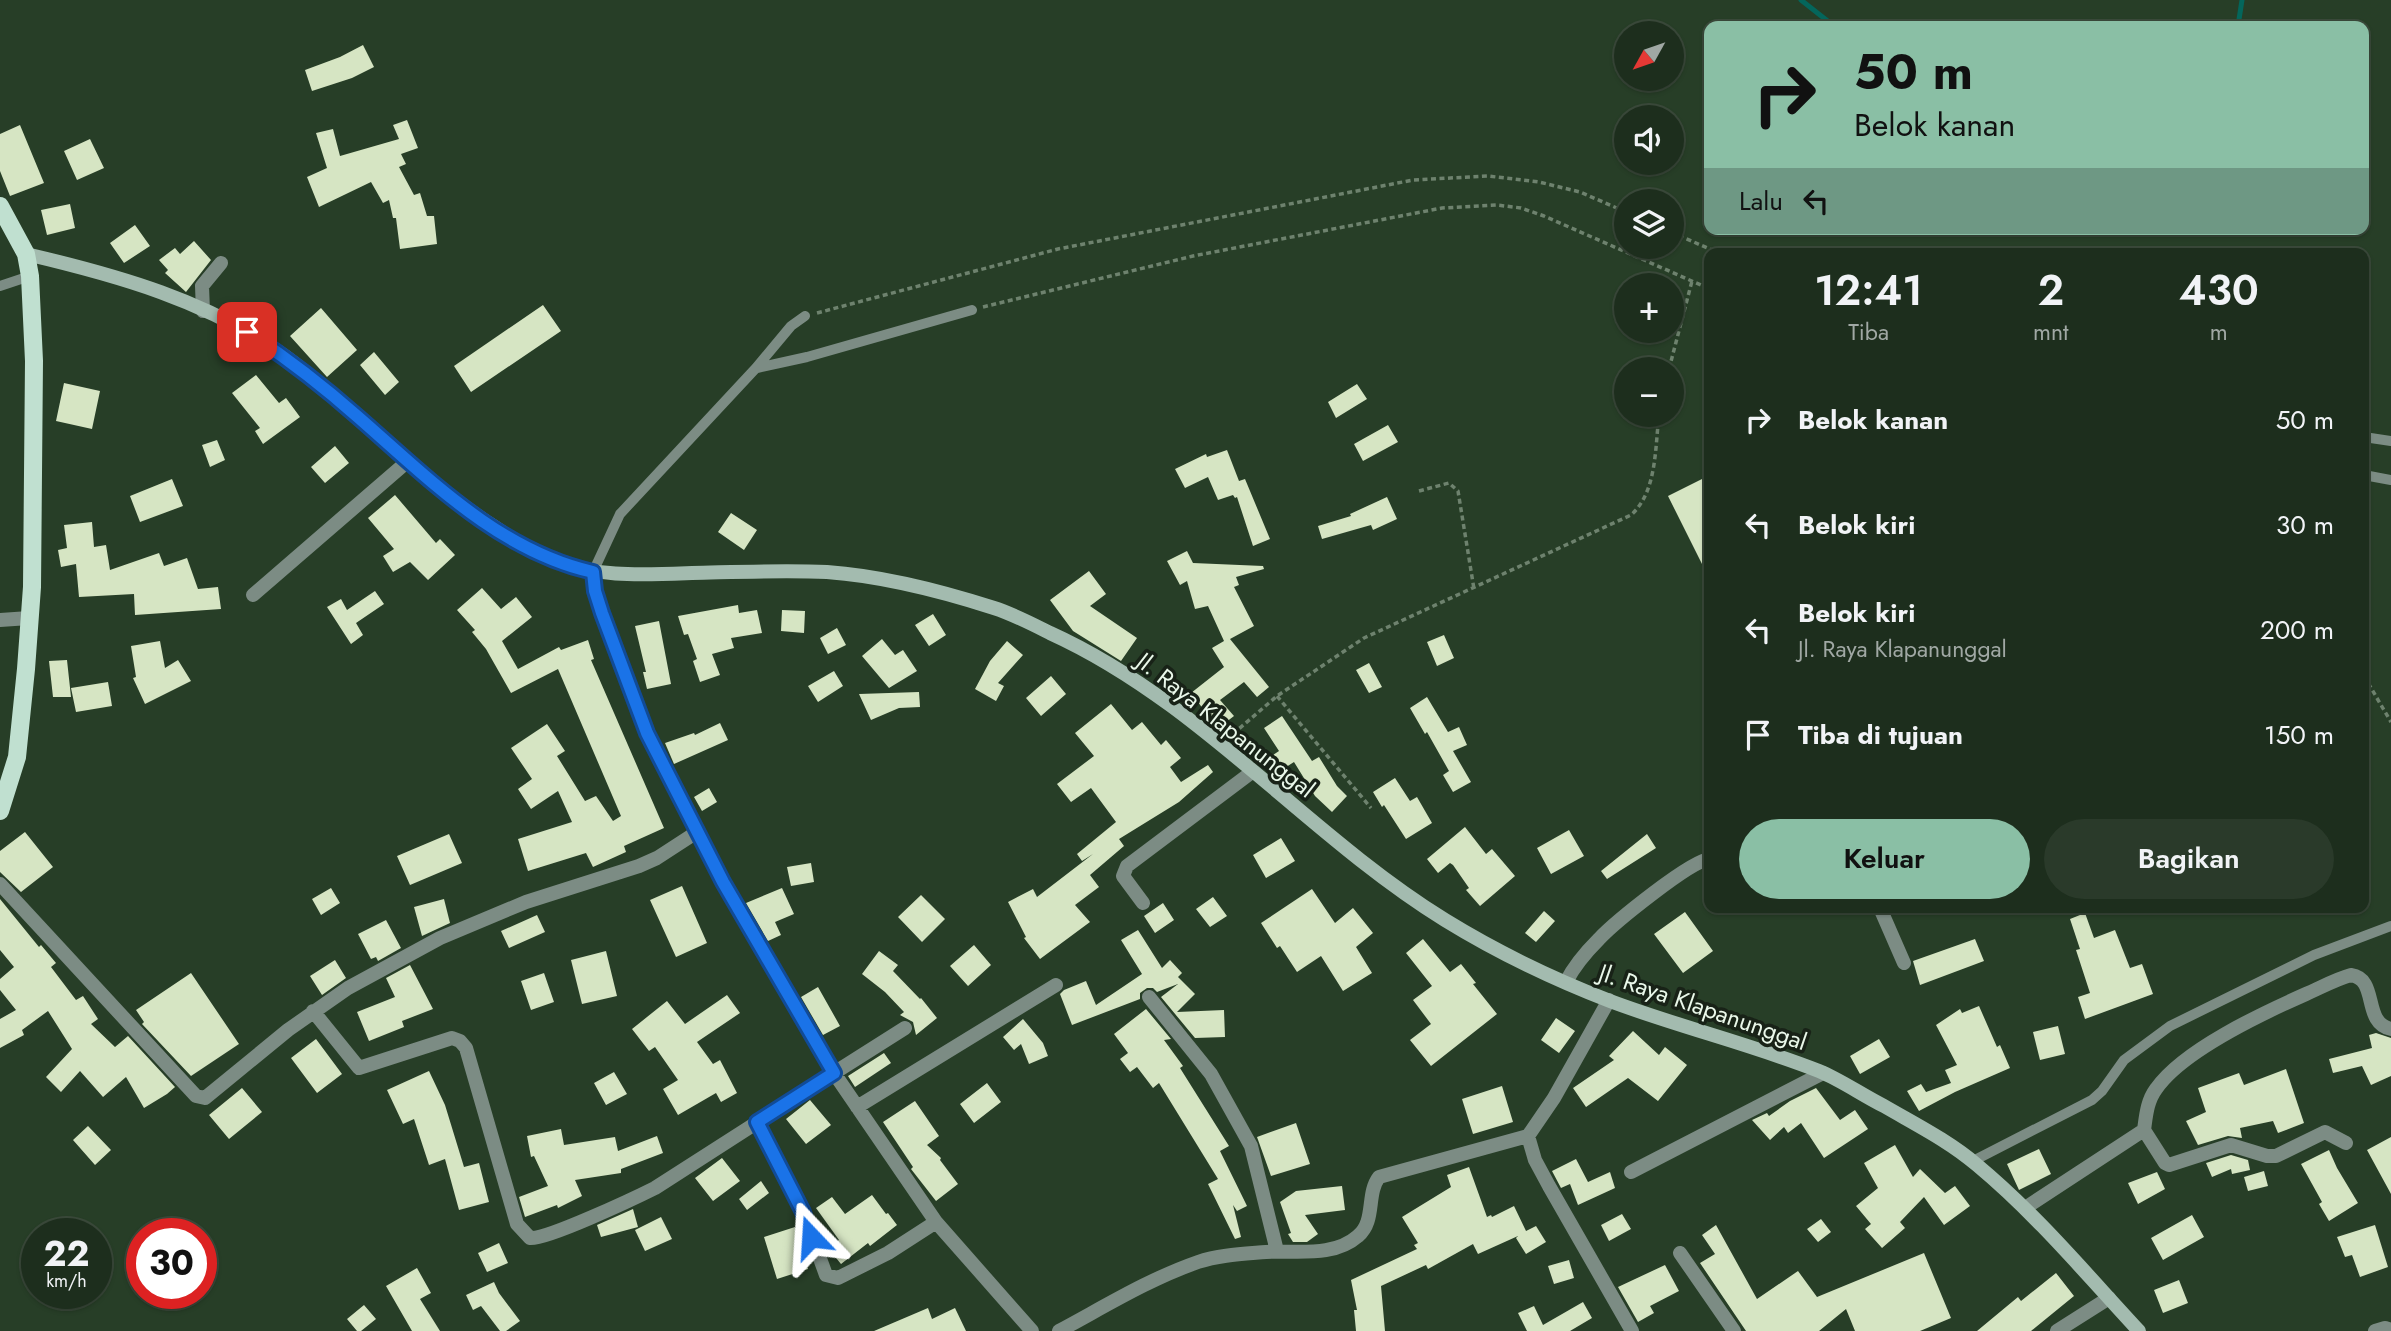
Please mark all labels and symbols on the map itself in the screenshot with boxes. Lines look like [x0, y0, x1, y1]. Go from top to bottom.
north arrow [1614, 21, 1684, 91]
pin [217, 302, 277, 362]
street label: Jl. Raya Klapanunggal [1127, 642, 1323, 806]
street label: Jl. Raya Klapanunggal [1591, 954, 1812, 1059]
position arrow [774, 1200, 848, 1274]
speed limit sign: 30 [126, 1218, 217, 1309]

